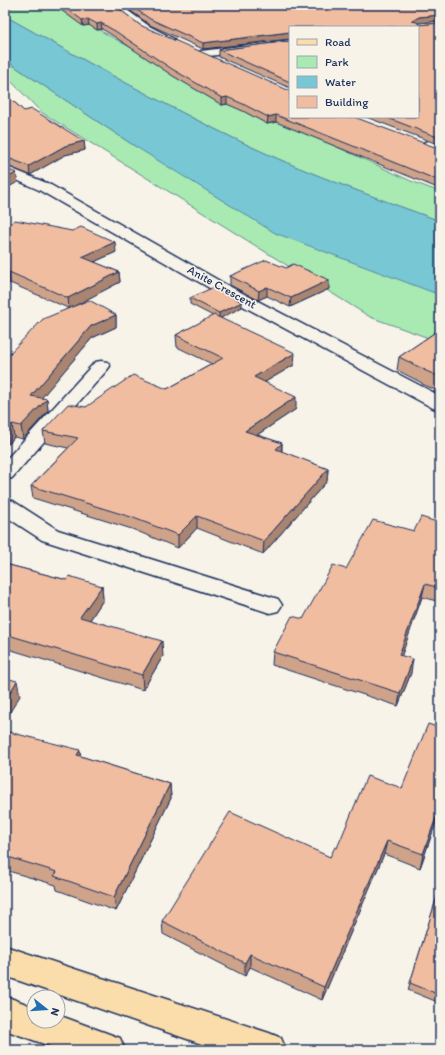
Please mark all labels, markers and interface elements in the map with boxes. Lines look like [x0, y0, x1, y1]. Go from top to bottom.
legend [289, 26, 419, 118]
text: Road [325, 35, 351, 49]
text: Park [325, 55, 349, 69]
text: Water [325, 75, 356, 89]
text: Building [325, 95, 369, 109]
street label: Anite Crescent [185, 262, 259, 312]
north arrow [26, 989, 66, 1029]
text: N [48, 1006, 62, 1017]

